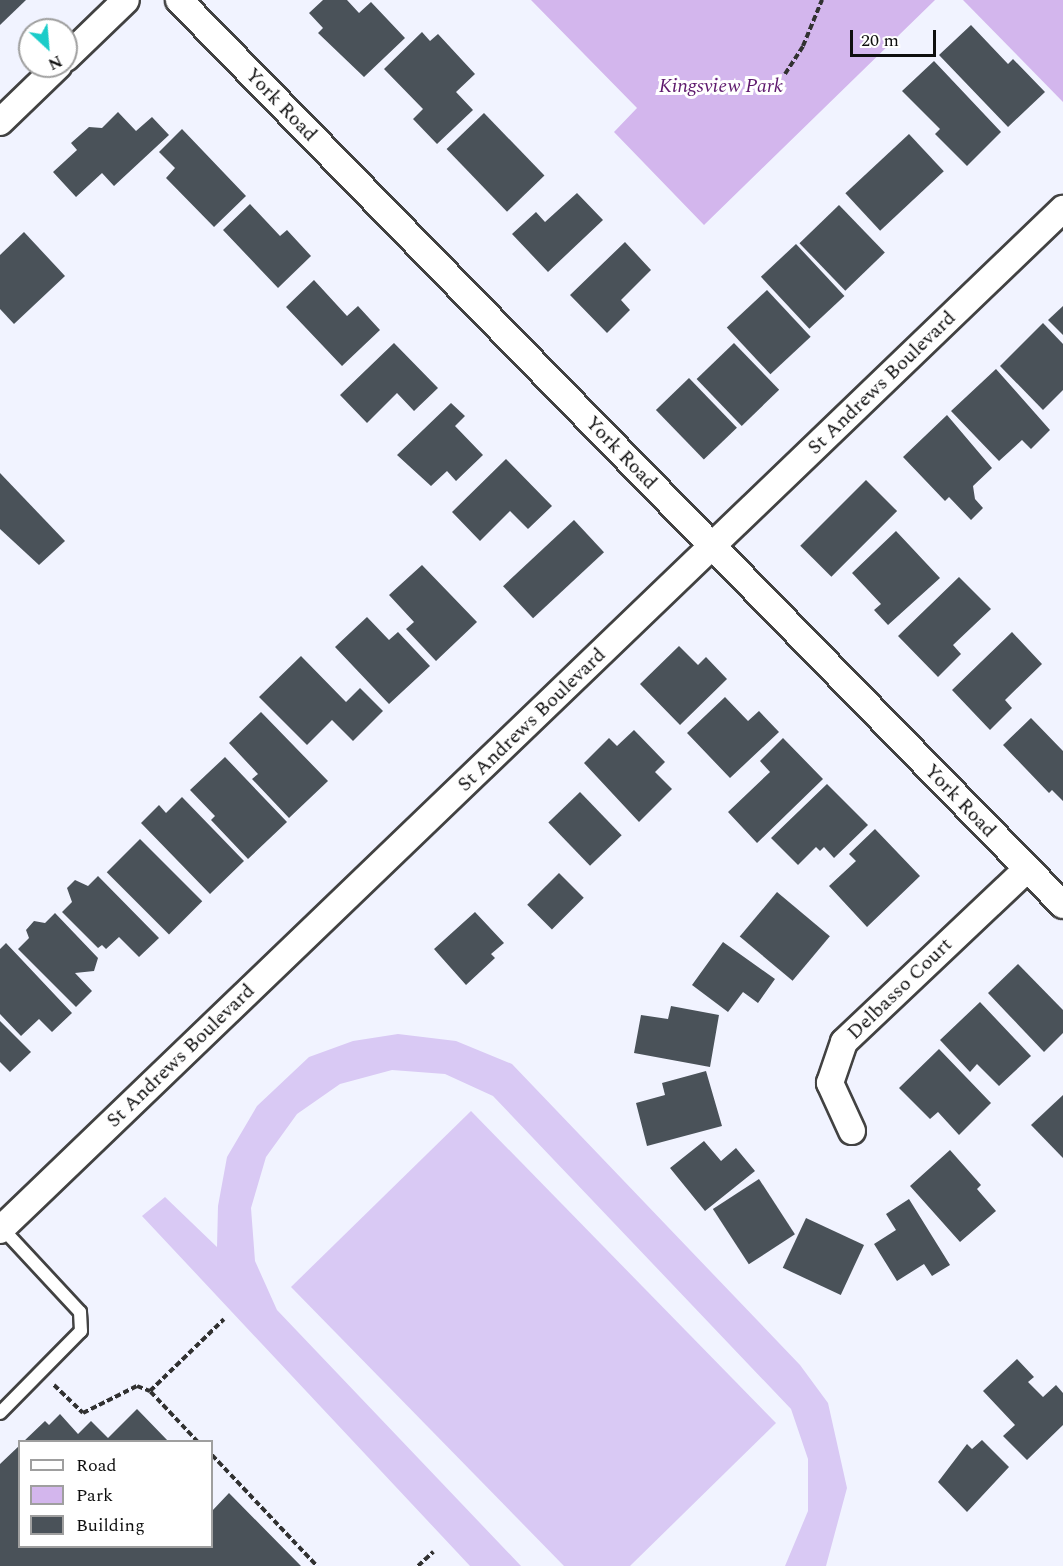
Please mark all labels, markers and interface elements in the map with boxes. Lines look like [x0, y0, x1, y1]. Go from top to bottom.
north arrow [18, 18, 78, 78]
scale bar [853, 18, 938, 56]
text: 20 m [861, 27, 899, 54]
text: N [44, 49, 66, 76]
street label: York Road [240, 63, 322, 147]
park label: Kingsview Park [659, 74, 783, 98]
street label: St Andrews Boulevard [803, 306, 961, 460]
street label: York Road [580, 411, 662, 495]
street label: St Andrews Boulevard [453, 643, 611, 797]
street label: York Road [919, 759, 1001, 843]
street label: Delbasso Court [843, 933, 957, 1045]
street label: St Andrews Boulevard [102, 979, 260, 1133]
legend [18, 1440, 213, 1548]
text: Road [76, 1452, 117, 1479]
text: Park [76, 1482, 113, 1509]
text: Building [76, 1512, 145, 1539]

